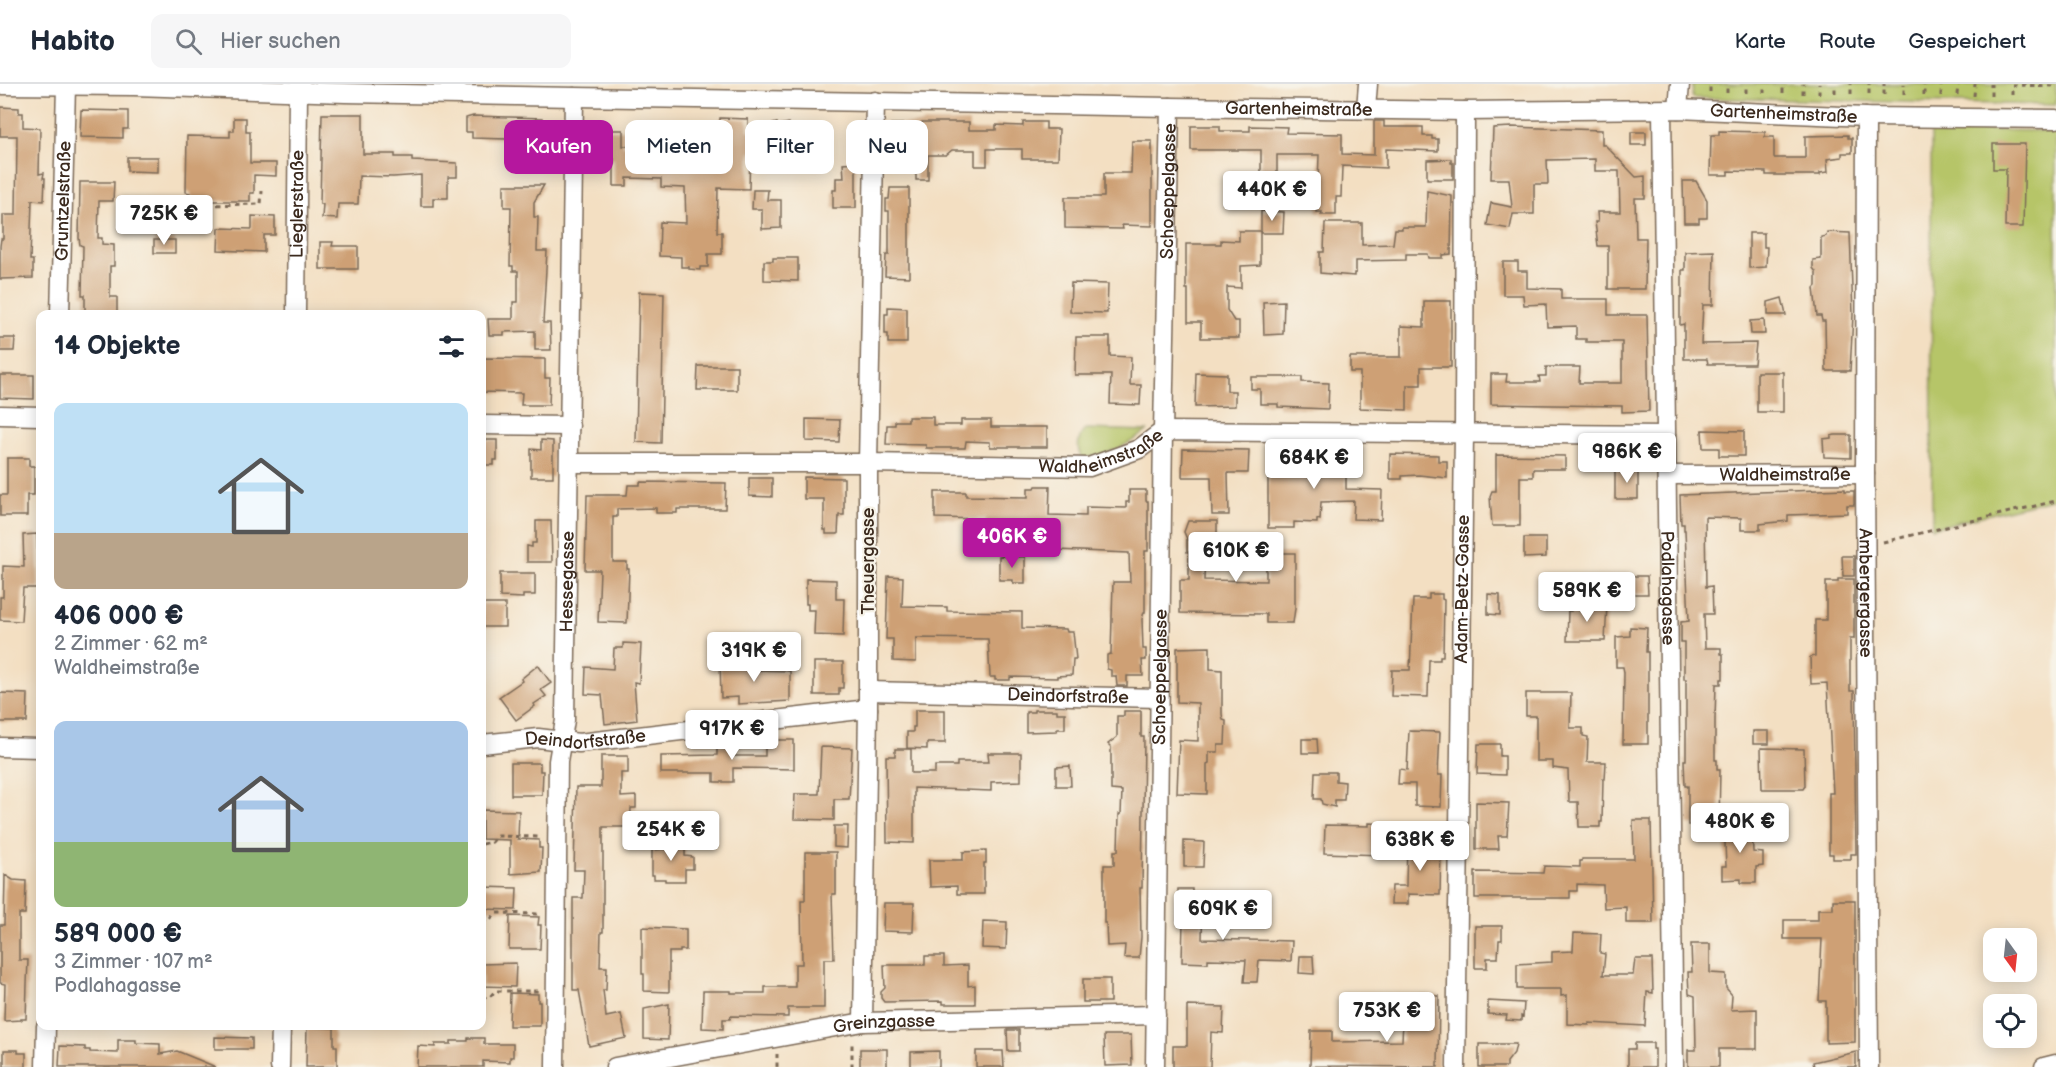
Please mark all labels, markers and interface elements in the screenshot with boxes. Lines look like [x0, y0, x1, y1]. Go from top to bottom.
search box [151, 14, 571, 68]
text: Habito [30, 25, 115, 58]
icon: search [172, 25, 205, 58]
text: Hier suchen [220, 28, 341, 55]
text: Karte [1734, 29, 1786, 54]
text: Route [1819, 29, 1875, 54]
text: Gespeichert [1908, 29, 2026, 54]
street label: Gartenheimstraße [1225, 98, 1373, 121]
street label: Gartenheimstraße [1709, 100, 1858, 128]
chip: Kaufen [504, 120, 613, 174]
chip: Mieten [625, 120, 733, 174]
chip: Filter [745, 120, 834, 174]
chip: Neu [846, 120, 928, 174]
street label: Schoeppelgasse [1157, 123, 1181, 259]
street label: Gruntzelstraße [51, 140, 76, 261]
street label: Lieglerstraße [287, 149, 308, 258]
pin: 440K € [1223, 171, 1321, 222]
text: 440K € [1237, 178, 1307, 202]
pin: 725K € [115, 195, 213, 246]
text: 725K € [130, 202, 198, 226]
icon: filters [435, 330, 468, 363]
text: 14 Objekte [54, 331, 181, 362]
street label: Waldheimstraße [1038, 424, 1168, 478]
pin: 986K € [1578, 433, 1676, 484]
pin: 684K € [1265, 439, 1363, 490]
text: 986K € [1592, 440, 1662, 464]
icon: home [207, 442, 315, 550]
text: 684K € [1279, 446, 1349, 470]
street label: Waldheimstraße [1719, 464, 1851, 486]
street label: Theuergasse [858, 507, 879, 614]
street label: Adam-Betz-Gasse [1451, 514, 1474, 663]
pin: 406K € [963, 518, 1061, 569]
text: 406K € [977, 525, 1047, 549]
street label: Ambergergasse [1854, 528, 1876, 658]
street label: Hessegasse [556, 530, 579, 633]
street label: Podlahagasse [1656, 531, 1679, 646]
pin: 610K € [1187, 532, 1285, 583]
text: 610K € [1202, 539, 1270, 563]
pin: 589K € [1538, 572, 1636, 623]
text: 589K € [1552, 579, 1622, 603]
text: 406 000 € [54, 601, 184, 632]
street label: Schoeppelgasse [1149, 609, 1172, 745]
text: 2 Zimmer · 62 m² [54, 632, 208, 656]
pin: 319K € [705, 632, 803, 683]
text: 319K € [721, 639, 787, 663]
text: Waldheimstraße [54, 656, 200, 680]
street label: Deindorfstraße [1007, 684, 1129, 708]
pin: 917K € [683, 710, 781, 761]
text: 917K € [699, 717, 765, 741]
street label: Deindorfstraße [524, 725, 647, 754]
icon: home [207, 760, 315, 868]
pin: 480K € [1691, 803, 1789, 854]
text: 480K € [1705, 810, 1775, 834]
pin: 254K € [622, 811, 720, 862]
text: 254K € [636, 818, 706, 842]
pin: 638K € [1371, 821, 1469, 872]
text: 638K € [1385, 828, 1455, 852]
pin: 609K € [1174, 890, 1272, 941]
text: 609K € [1188, 897, 1258, 921]
text: 589 000 € [54, 919, 182, 950]
north arrow [1983, 928, 2037, 982]
map controls [1983, 928, 2037, 1048]
text: 3 Zimmer · 107 m² [54, 950, 213, 974]
text: Podlahagasse [54, 974, 181, 998]
pin: 753K € [1338, 992, 1436, 1043]
button: locate [1983, 994, 2037, 1048]
text: 753K € [1353, 999, 1421, 1023]
street label: Greinzgasse [832, 1010, 936, 1038]

